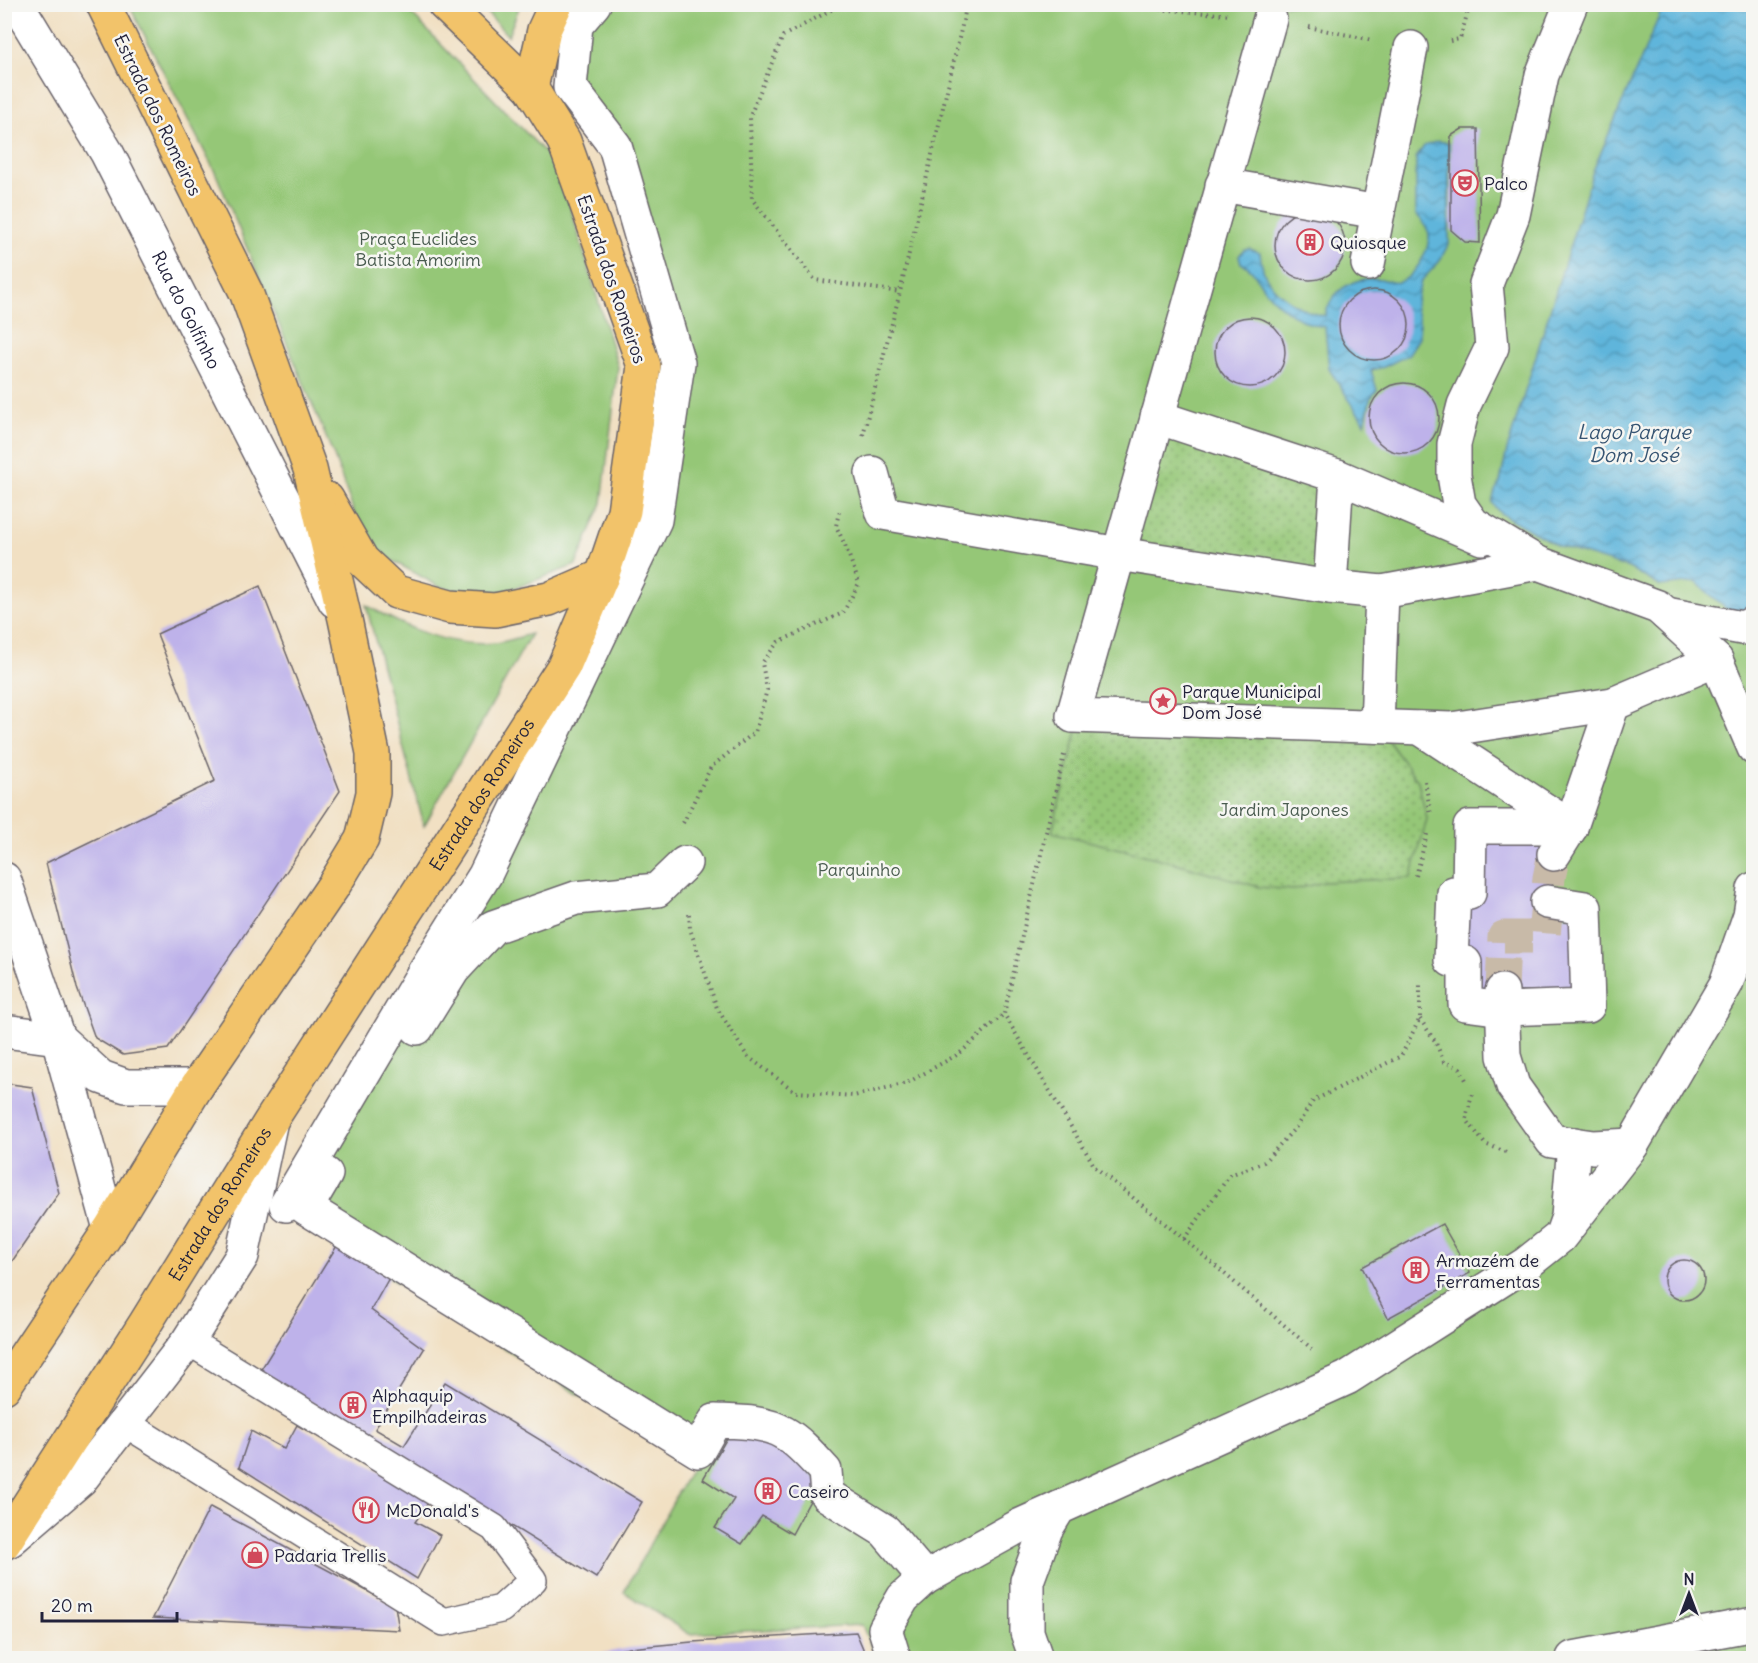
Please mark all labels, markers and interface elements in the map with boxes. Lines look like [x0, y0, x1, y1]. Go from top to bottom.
street label: Estrada dos Romeiros [109, 30, 207, 200]
theatre icon: Palco [1450, 168, 1480, 198]
place label: Palco [1484, 172, 1528, 195]
street label: Estrada dos Romeiros [572, 192, 652, 366]
park label: Praça Euclides Batista Amorim [355, 227, 481, 271]
building icon: Quiosque [1295, 227, 1325, 257]
place label: Quiosque [1330, 231, 1407, 254]
street label: Rua do Golfinho [147, 247, 226, 373]
water label: Lago Parque Dom José [1577, 419, 1692, 467]
place label: Parque Municipal Dom José [1182, 680, 1321, 724]
place icon: Parque Municipal Dom José [1148, 686, 1178, 716]
street label: Estrada dos Romeiros [424, 714, 539, 875]
park label: Jardim Japones [1219, 798, 1349, 821]
park label: Parquinho [817, 858, 901, 881]
street label: Estrada dos Romeiros [163, 1122, 276, 1285]
place label: Armazém de Ferramentas [1436, 1249, 1540, 1293]
building icon: Armazém de Ferramentas [1401, 1255, 1431, 1285]
place label: Alphaquip Empilhadeiras [372, 1384, 487, 1428]
building icon: Alphaquip Empilhadeiras [338, 1390, 368, 1420]
building icon: Caseiro [753, 1476, 783, 1506]
place label: Caseiro [788, 1480, 849, 1503]
restaurant icon: McDonald's [351, 1495, 381, 1525]
place label: McDonald's [386, 1499, 479, 1522]
shop icon: Padaria Trellis [240, 1540, 270, 1570]
place label: Padaria Trellis [274, 1544, 386, 1567]
north arrow [1659, 1564, 1719, 1624]
text: N [1683, 1569, 1695, 1589]
scale bar [42, 1585, 177, 1623]
text: 20 m [51, 1594, 93, 1617]

